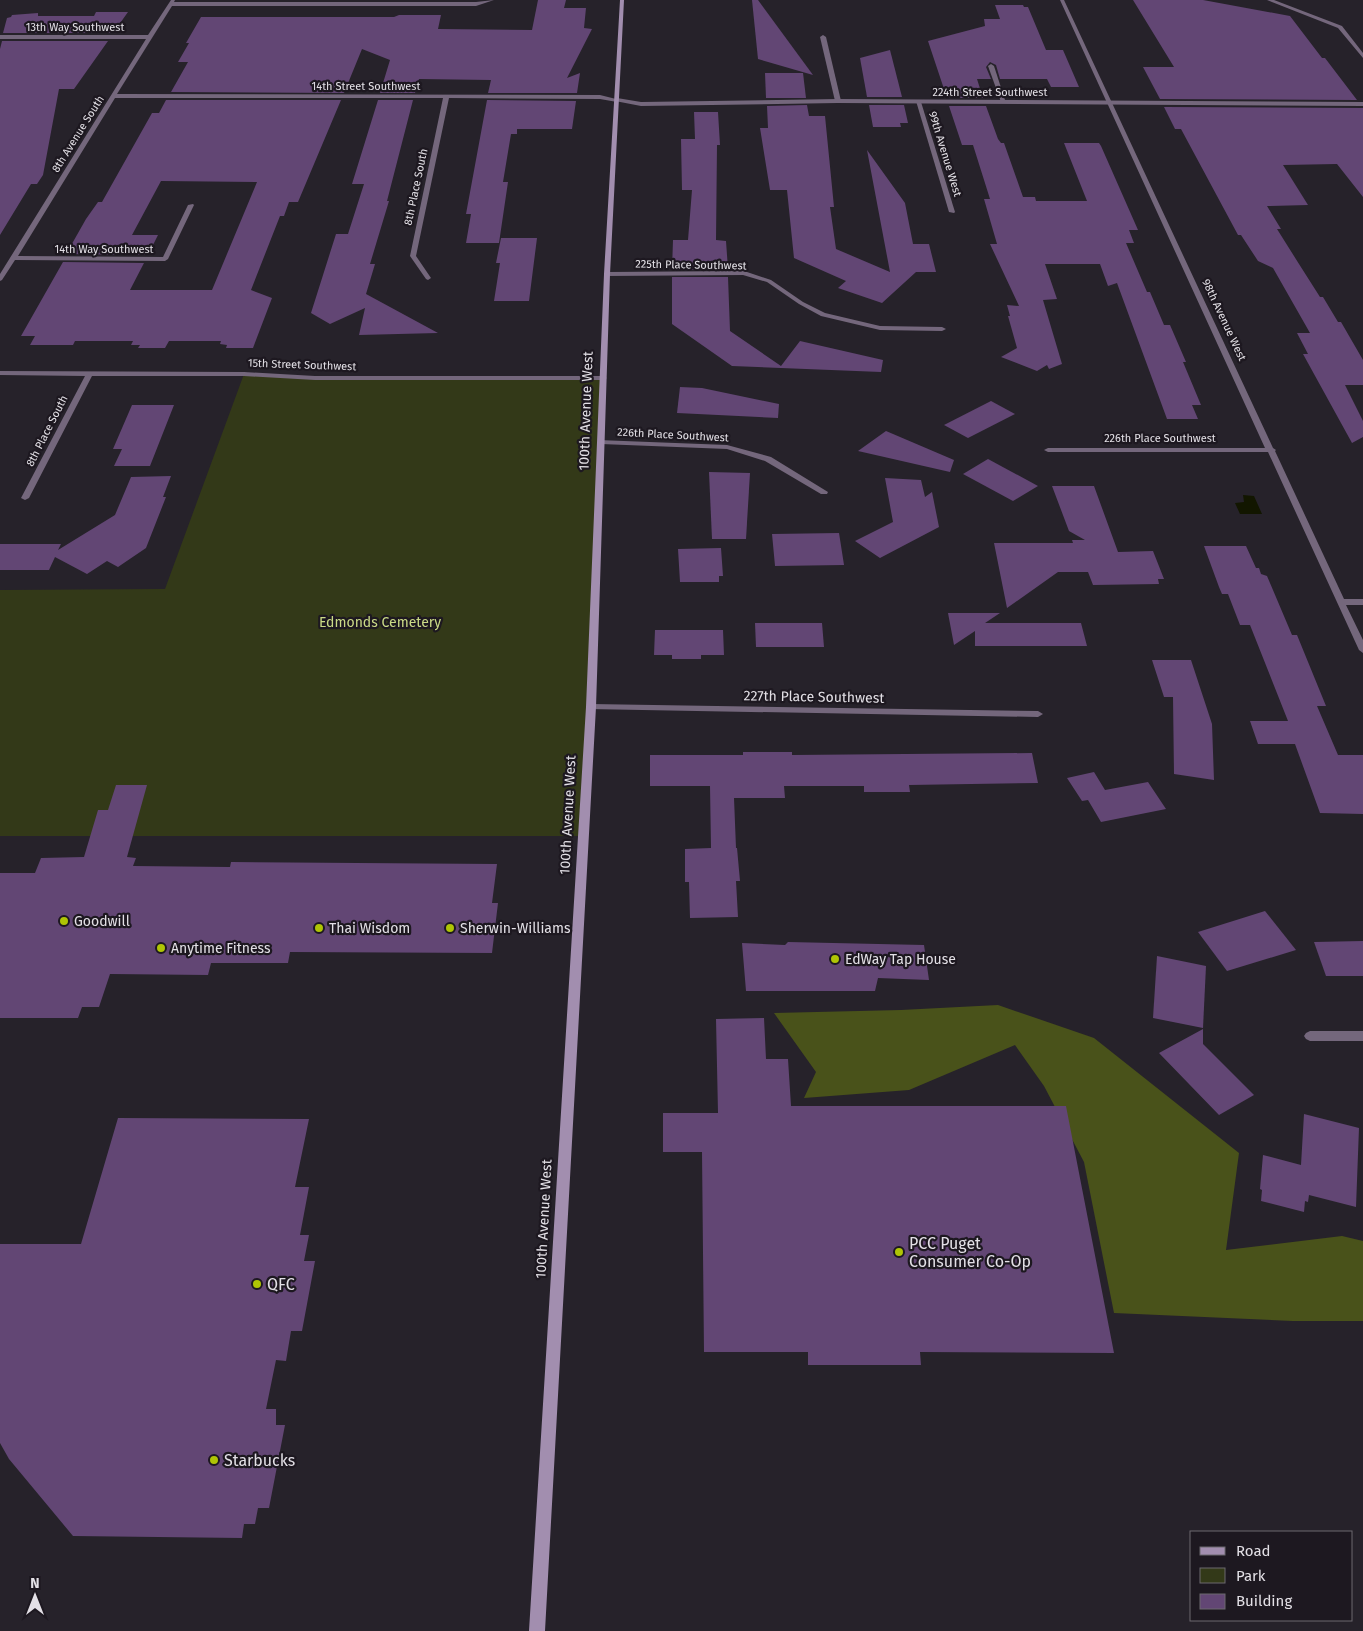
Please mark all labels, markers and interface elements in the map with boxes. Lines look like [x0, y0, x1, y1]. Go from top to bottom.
street label: 13th Way Southwest [26, 21, 124, 34]
street label: 14th Street Southwest [312, 80, 420, 93]
street label: 224th Street Southwest [933, 86, 1047, 99]
street label: 8th Avenue South [49, 93, 107, 175]
street label: 99th Avenue West [926, 110, 964, 198]
street label: 8th Place South [402, 147, 430, 227]
street label: 14th Way Southwest [54, 243, 154, 256]
street label: 225th Place Southwest [635, 258, 747, 272]
street label: 98th Avenue West [1199, 277, 1249, 363]
street label: 100th Avenue West [575, 350, 597, 471]
street label: 15th Street Southwest [248, 357, 356, 373]
street label: 8th Place South [23, 393, 71, 469]
street label: 226th Place Southwest [617, 426, 729, 444]
street label: 226th Place Southwest [1104, 432, 1216, 445]
park label: Edmonds Cemetery [319, 614, 441, 631]
street label: 227th Place Southwest [743, 687, 885, 707]
street label: 100th Avenue West [556, 754, 580, 875]
place label: Goodwill [74, 913, 130, 930]
marker: Goodwill [58, 915, 70, 927]
place label: Thai Wisdom [329, 920, 410, 937]
place label: Sherwin-Williams [460, 920, 571, 937]
marker: Thai Wisdom [313, 922, 325, 934]
marker: Sherwin-Williams [444, 922, 456, 934]
place label: Anytime Fitness [171, 940, 271, 957]
marker: Anytime Fitness [155, 942, 167, 954]
place label: EdWay Tap House [845, 951, 956, 968]
marker: EdWay Tap House [829, 953, 841, 965]
street label: 100th Avenue West [532, 1158, 556, 1279]
place label: PCC Puget Consumer Co-Op [909, 1234, 1031, 1271]
marker: PCC Puget Consumer Co-Op [893, 1246, 905, 1258]
place label: QFC [267, 1275, 295, 1294]
marker: QFC [251, 1278, 263, 1290]
place label: Starbucks [224, 1451, 295, 1470]
marker: Starbucks [208, 1454, 220, 1466]
legend [1190, 1531, 1353, 1621]
text: Road [1236, 1542, 1271, 1560]
text: Park [1236, 1567, 1266, 1585]
north arrow [10, 1571, 60, 1621]
text: N [30, 1575, 40, 1592]
text: Building [1236, 1592, 1292, 1610]

